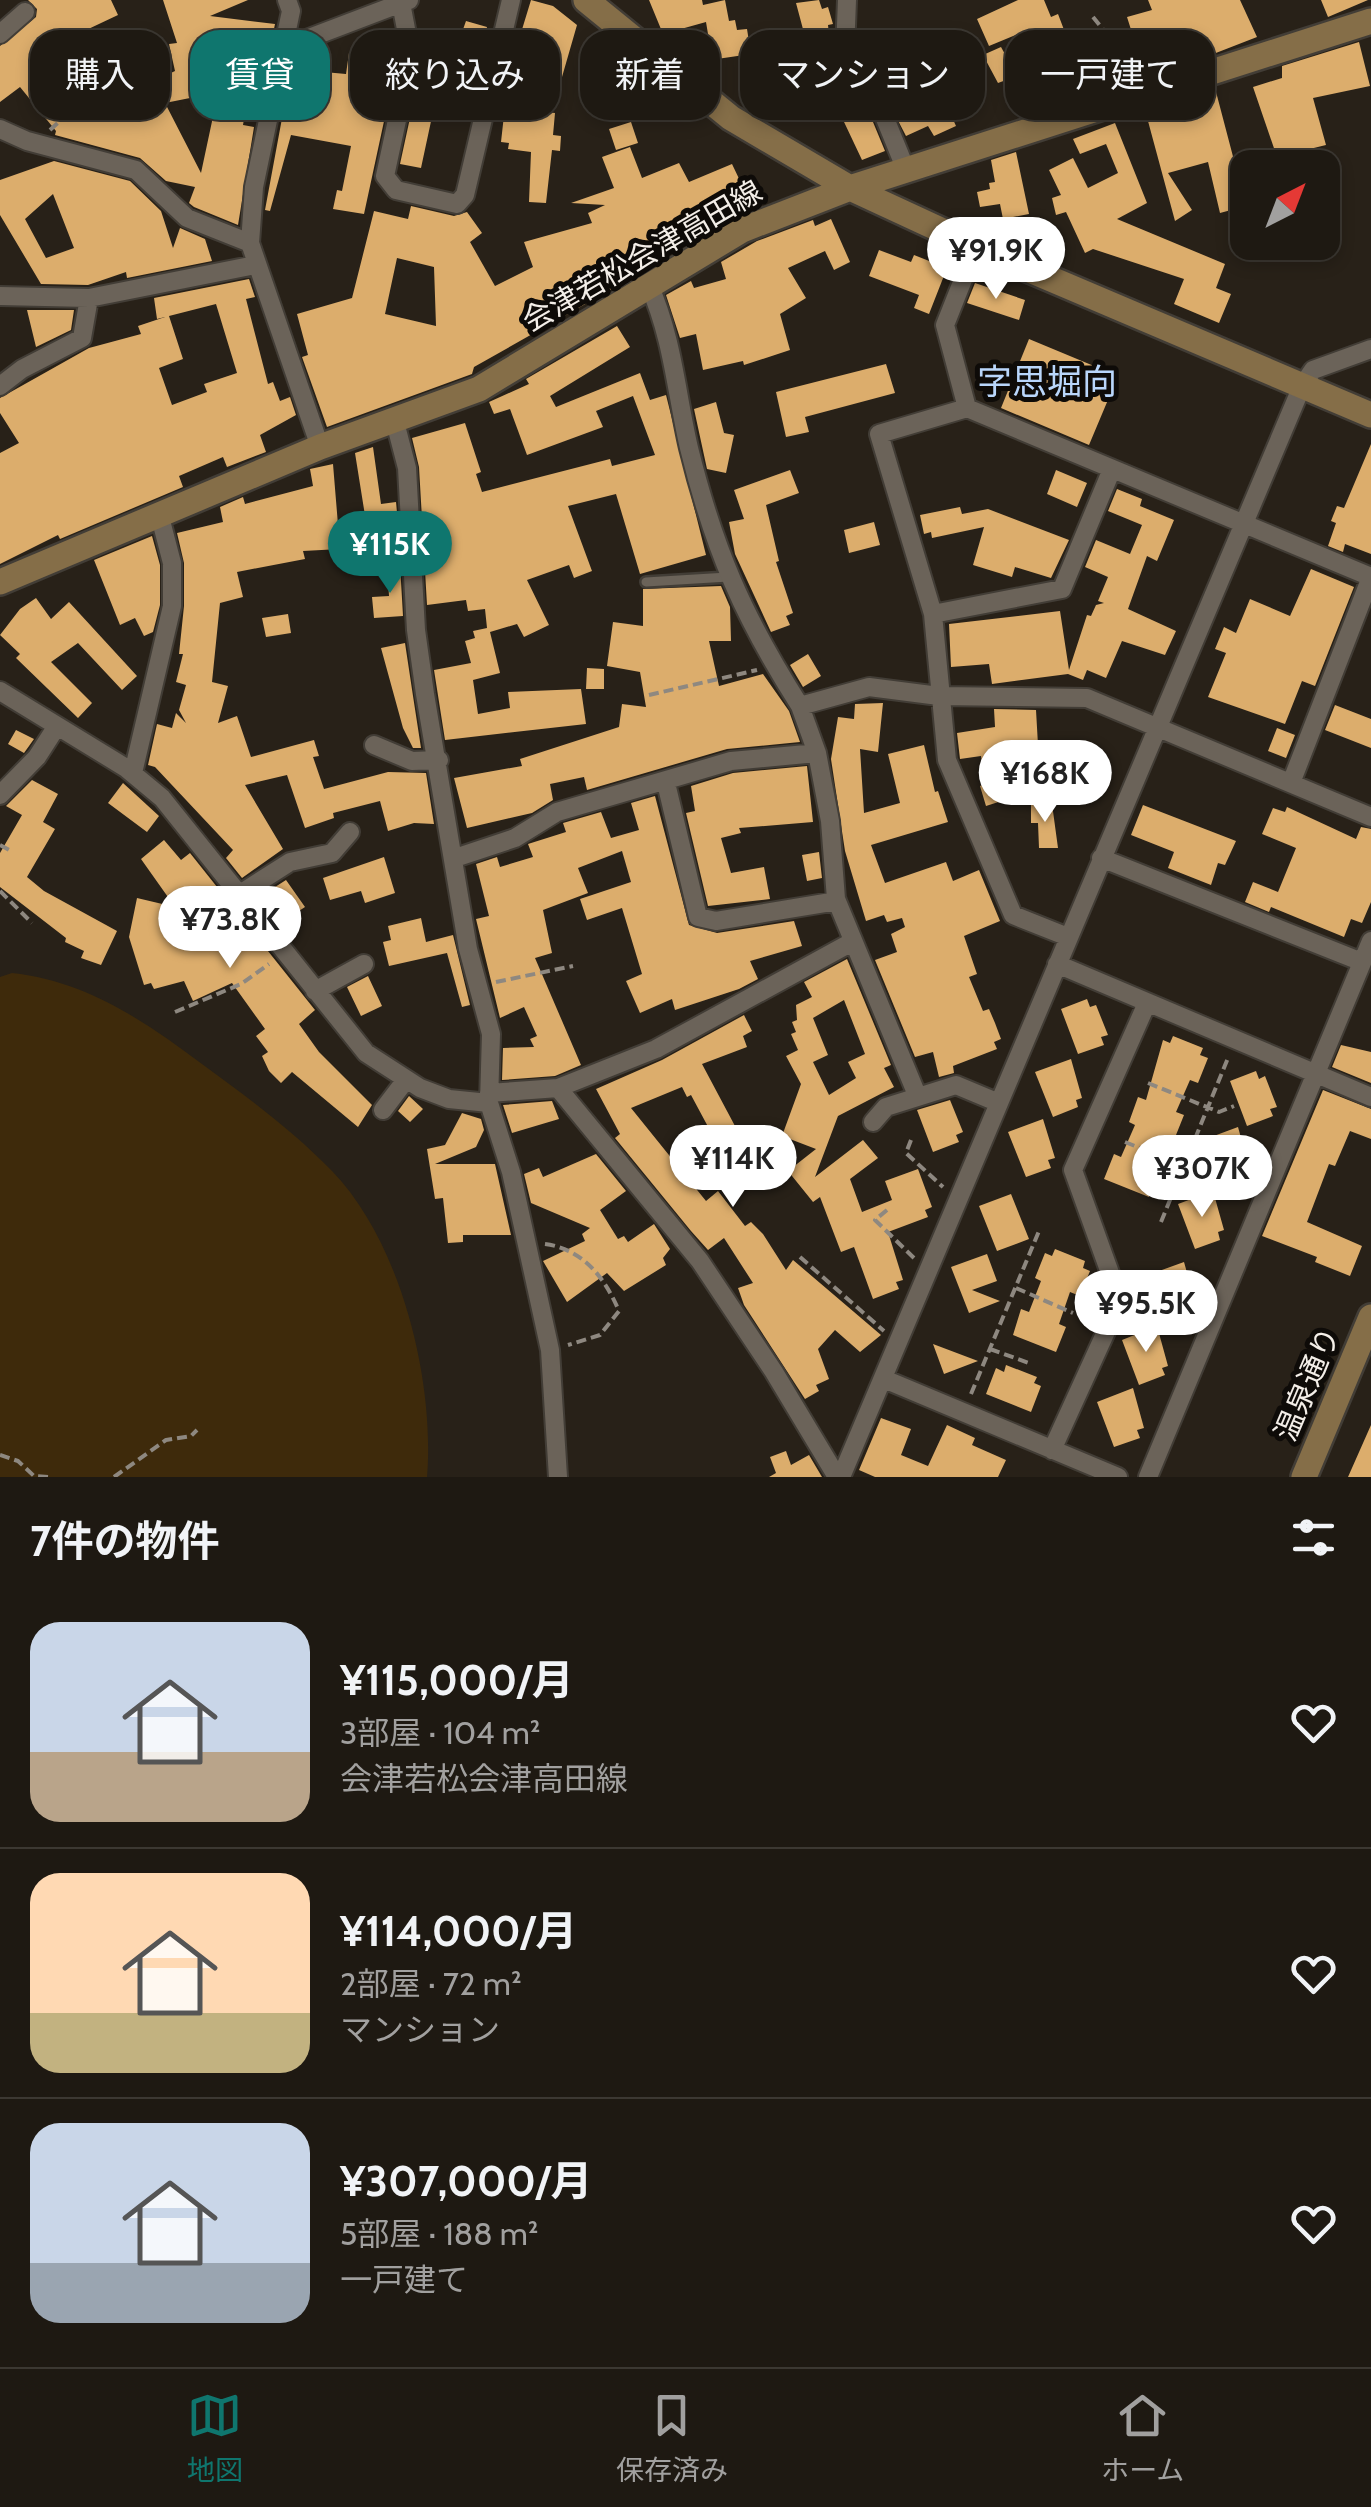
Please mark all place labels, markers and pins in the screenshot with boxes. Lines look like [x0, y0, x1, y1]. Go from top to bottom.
pin: ¥91.9K [915, 217, 1077, 302]
pin: ¥115K [320, 511, 460, 596]
pin: ¥168K [975, 740, 1115, 825]
pin: ¥73.8K [149, 886, 311, 971]
pin: ¥114K [663, 1125, 803, 1210]
pin: ¥307K [1132, 1135, 1272, 1220]
pin: ¥95.5K [1065, 1270, 1227, 1355]

